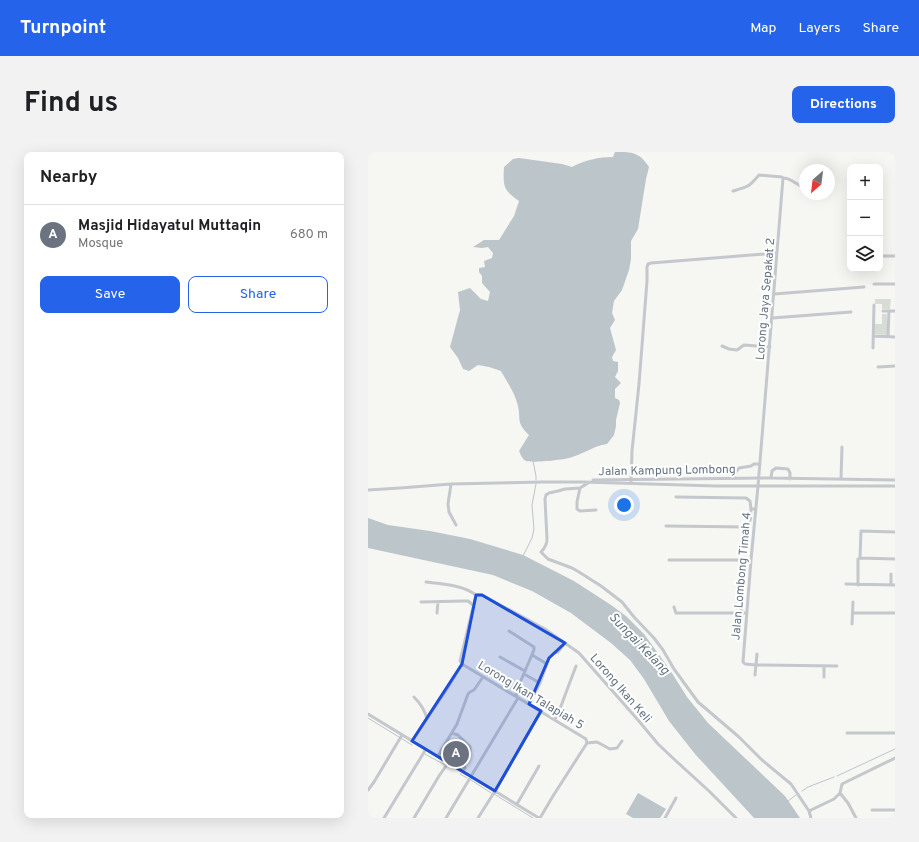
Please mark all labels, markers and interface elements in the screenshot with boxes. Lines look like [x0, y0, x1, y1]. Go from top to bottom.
text: Turnpoint [20, 16, 106, 40]
text: Map [750, 20, 776, 37]
text: Layers [798, 20, 840, 37]
text: Share [862, 20, 899, 37]
text: Find us [24, 86, 118, 122]
button: Directions [792, 86, 895, 123]
north arrow [799, 164, 835, 200]
map controls [847, 164, 883, 272]
button: + [847, 164, 883, 200]
text: Nearby [40, 167, 97, 189]
button: − [847, 200, 883, 236]
text: Masjid Hidayatul Muttaqin [78, 217, 261, 236]
text: A [48, 227, 58, 243]
text: 680 m [290, 227, 328, 243]
text: Mosque [78, 236, 123, 252]
button: layers [847, 236, 883, 272]
street label: Lorong Jaya Sepakat 2 [753, 237, 779, 361]
button: Save [40, 276, 180, 313]
button: Share [188, 276, 328, 313]
street label: Jalan Kampung Lombong [598, 462, 736, 480]
your location [614, 495, 634, 515]
street label: Jalan Lombong Timah 4 [728, 511, 756, 641]
water label: Sungai Kelang [605, 610, 673, 680]
street label: Lorong Ikan Keli [586, 651, 655, 727]
street label: Lorong Ikan Talapiah 5 [474, 658, 587, 734]
pin: A [443, 739, 469, 769]

